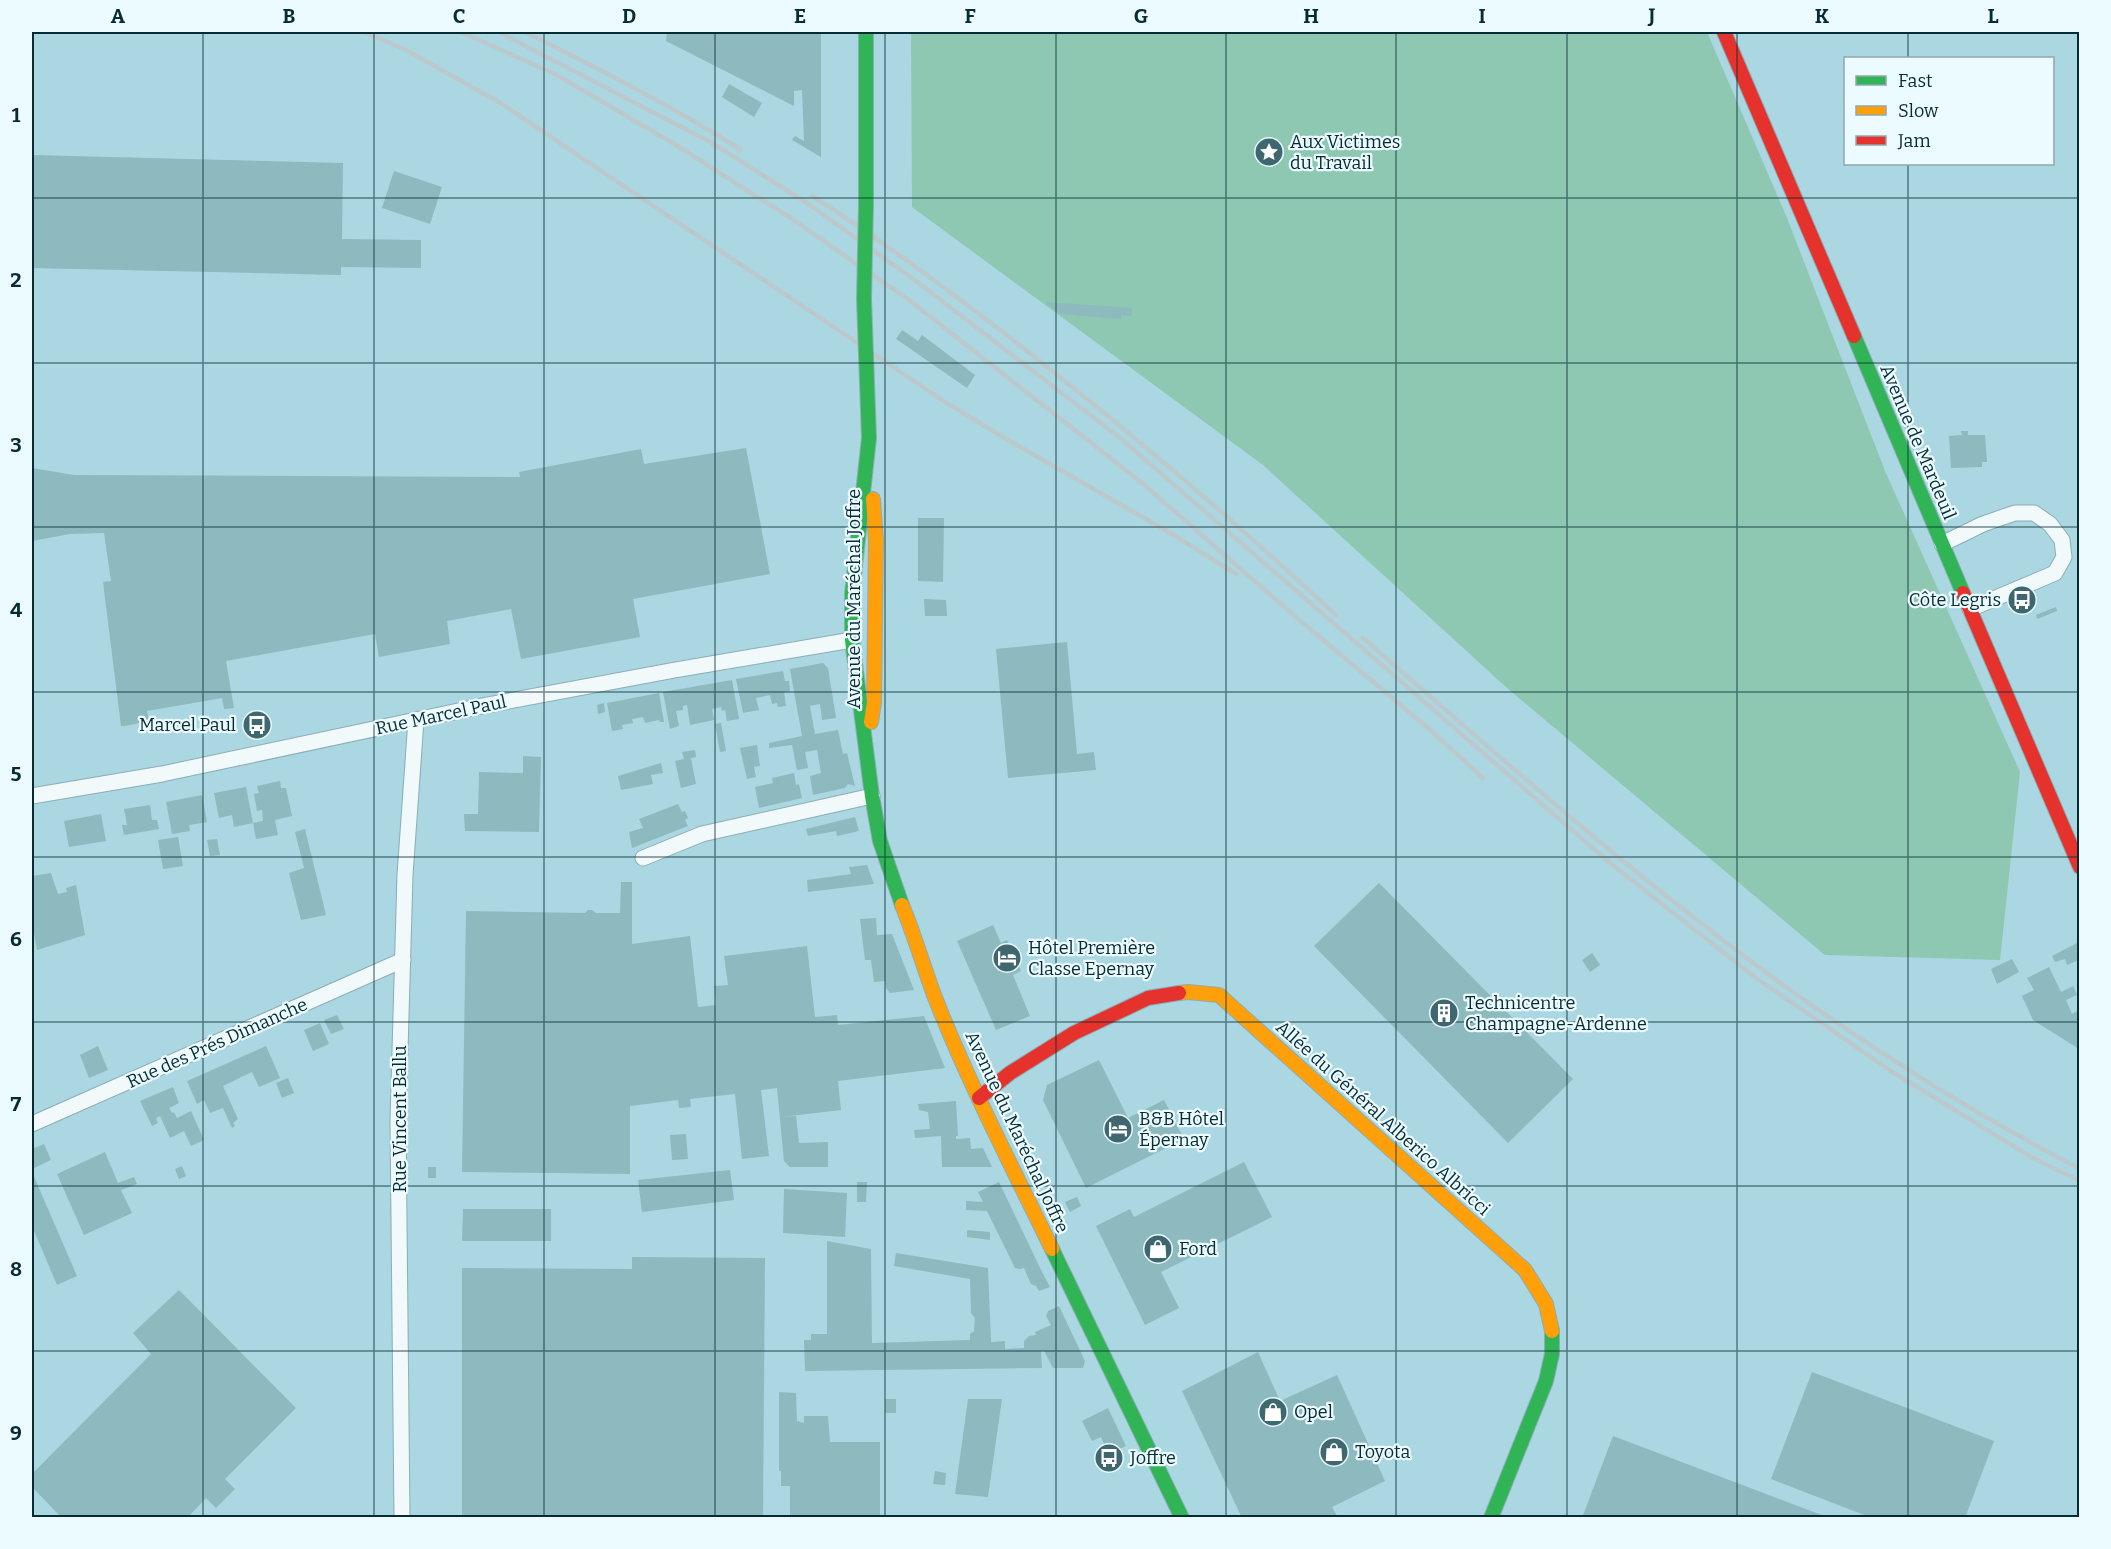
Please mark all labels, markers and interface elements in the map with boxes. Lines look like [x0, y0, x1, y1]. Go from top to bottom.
text: A [111, 4, 126, 28]
text: B [283, 4, 296, 28]
text: C [453, 4, 465, 28]
text: D [622, 4, 636, 28]
text: E [794, 4, 806, 28]
text: F [964, 4, 976, 28]
text: G [1134, 4, 1148, 28]
text: H [1303, 4, 1319, 28]
text: I [1478, 4, 1486, 28]
text: J [1648, 4, 1656, 28]
text: K [1815, 4, 1830, 28]
text: L [1987, 4, 1999, 28]
legend [1844, 57, 2054, 165]
text: Fast [1898, 70, 1933, 92]
text: Slow [1898, 100, 1939, 122]
text: 1 [12, 103, 21, 127]
text: Jam [1897, 130, 1931, 152]
place label: Aux Victimes du Travail [1290, 131, 1400, 174]
place icon: Aux Victimes du Travail [1253, 136, 1285, 168]
text: 2 [10, 268, 22, 292]
street label: Avenue de Mardeuil [1875, 361, 1961, 523]
text: 3 [10, 433, 22, 457]
street label: Avenue du Maréchal Joffre [843, 489, 865, 709]
bus stop icon: Côte Legris [2006, 584, 2038, 616]
place label: Côte Legris [1909, 589, 2001, 611]
text: 4 [10, 598, 22, 622]
street label: Rue Marcel Paul [374, 690, 508, 740]
bus stop icon: Marcel Paul [241, 709, 273, 741]
place label: Marcel Paul [139, 714, 236, 736]
text: 5 [11, 762, 22, 786]
text: 6 [10, 927, 22, 951]
place label: Hôtel Première Classe Epernay [1028, 937, 1155, 980]
hotel icon: Hôtel Première Classe Epernay [991, 942, 1023, 974]
place label: Technicentre Champagne-Ardenne [1465, 992, 1647, 1035]
street label: Rue des Prés Dimanche [123, 993, 311, 1093]
building icon: Technicentre Champagne-Ardenne [1428, 997, 1460, 1029]
street label: Allée du Général Alberico Albricci [1271, 1016, 1495, 1220]
street label: Avenue du Maréchal Joffre [961, 1028, 1073, 1236]
street label: Rue Vincent Ballu [389, 1045, 411, 1193]
text: 7 [11, 1092, 22, 1116]
place label: B&B Hôtel Épernay [1139, 1108, 1224, 1151]
hotel icon: B&B Hôtel Épernay [1102, 1113, 1134, 1145]
shop icon: Ford [1142, 1233, 1174, 1265]
place label: Ford [1179, 1238, 1217, 1260]
text: 8 [10, 1257, 22, 1281]
shop icon: Opel [1257, 1396, 1289, 1428]
place label: Opel [1294, 1401, 1333, 1423]
text: 9 [10, 1421, 22, 1445]
shop icon: Toyota [1318, 1436, 1350, 1468]
place label: Toyota [1355, 1441, 1410, 1463]
bus stop icon: Joffre [1093, 1442, 1125, 1474]
place label: Joffre [1129, 1447, 1176, 1469]

